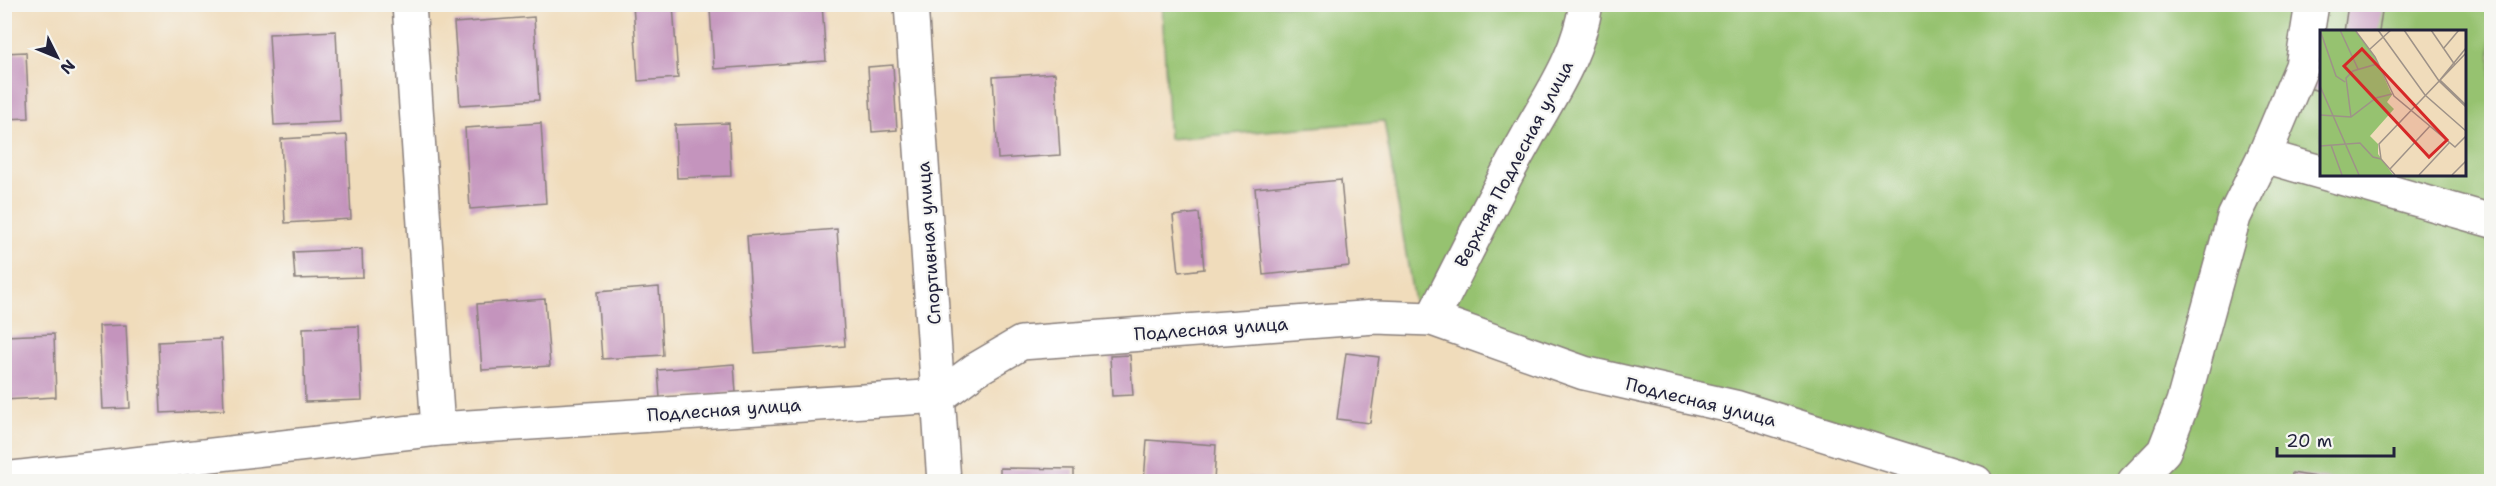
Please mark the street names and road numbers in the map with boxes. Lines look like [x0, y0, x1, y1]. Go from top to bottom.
street label: Верхняя Подлесная улица [1449, 56, 1579, 272]
street label: Спортивная улица [911, 161, 947, 325]
street label: Подлесная улица [1133, 312, 1289, 346]
street label: Подлесная улица [1623, 372, 1779, 432]
street label: Подлесная улица [646, 393, 802, 427]

